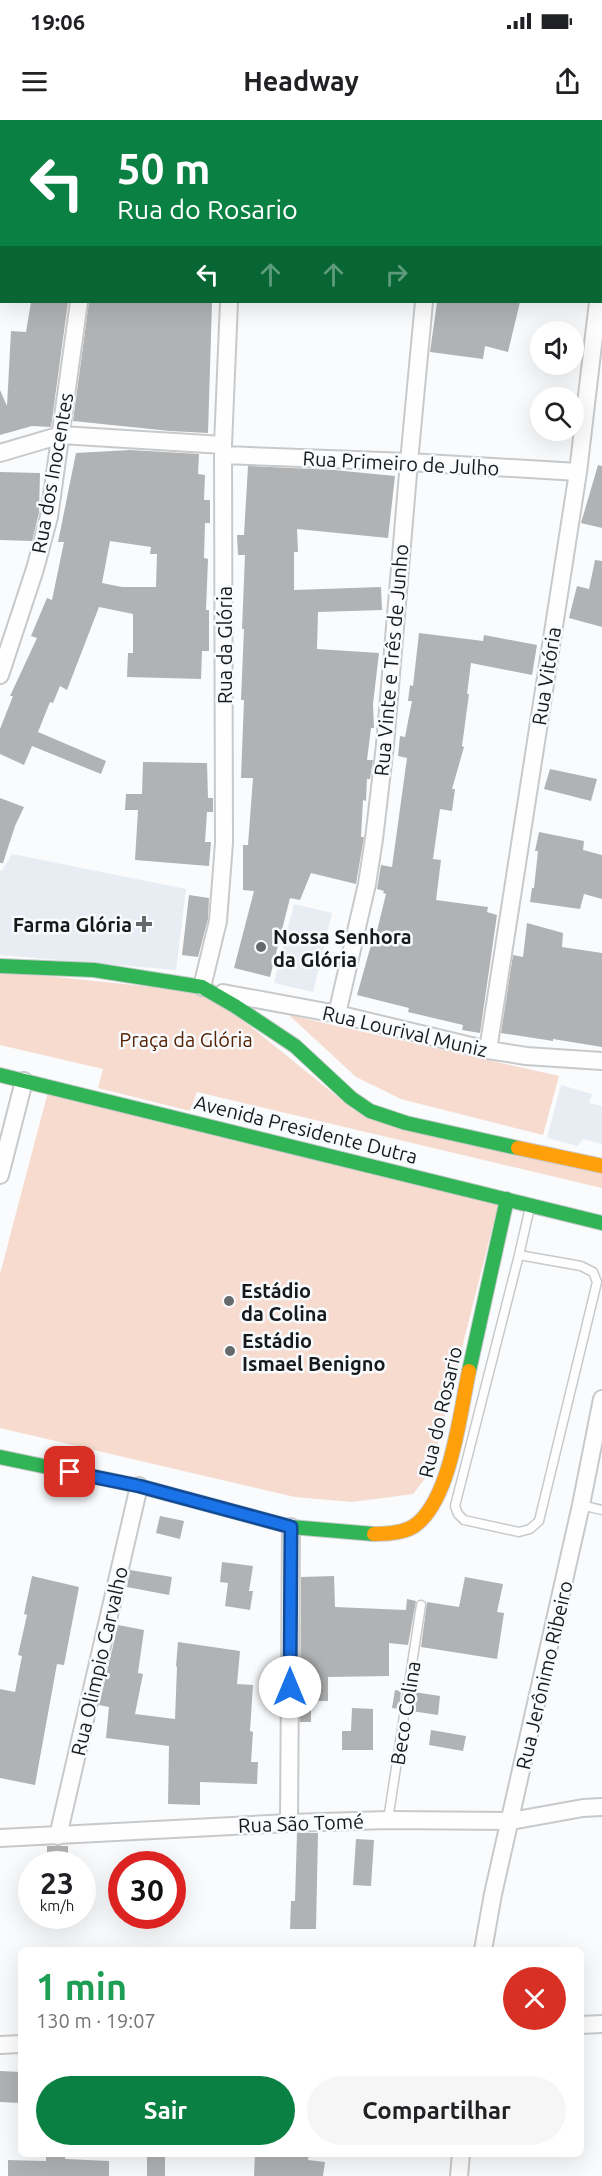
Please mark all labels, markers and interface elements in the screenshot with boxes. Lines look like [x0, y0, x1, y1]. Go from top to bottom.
text: 19:06 [30, 9, 85, 34]
icon: menu [18, 65, 51, 98]
icon: share [551, 65, 584, 98]
text: Headway [243, 66, 359, 96]
icon: left [18, 144, 96, 222]
text: 50 m [117, 145, 211, 192]
text: Rua do Rosario [117, 194, 298, 224]
icon: left [191, 258, 224, 291]
icon: ahead [254, 258, 287, 291]
icon: ahead [317, 258, 350, 291]
icon: right [380, 258, 413, 291]
map controls [530, 321, 584, 441]
button: sound [530, 321, 584, 375]
button: search [530, 387, 584, 441]
street label: Rua dos Inocentes [27, 391, 77, 555]
street label: Rua Primeiro de Julho [302, 446, 500, 480]
street label: Rua Vinte e Três de Junho [369, 543, 413, 777]
street label: Rua da Glória [213, 586, 236, 704]
street label: Rua Vitória [527, 625, 565, 727]
place label: Farma Glória [13, 913, 132, 936]
marker: Farma Glória [137, 917, 151, 931]
place label: Nossa Senhora da Glória [273, 925, 412, 971]
marker: Nossa Senhora da Glória [254, 940, 268, 954]
street label: Rua Lourival Muniz [320, 1001, 490, 1061]
park label: Praça da Glória [119, 1028, 253, 1051]
street label: Avenida Presidente Dutra [192, 1090, 420, 1168]
place label: Estádio da Colina [241, 1279, 327, 1325]
marker: Estádio da Colina [222, 1294, 236, 1308]
place label: Estádio Ismael Benigno [242, 1329, 385, 1375]
marker: Estádio Ismael Benigno [223, 1344, 237, 1358]
street label: Rua do Rosario [414, 1344, 466, 1480]
pin [44, 1446, 95, 1497]
icon: arrive [53, 1455, 86, 1488]
street label: Rua Olimpio Carvalho [66, 1564, 132, 1758]
street label: Rua Jerônimo Ribeiro [511, 1578, 577, 1772]
position arrow [258, 1655, 322, 1719]
street label: Beco Colina [385, 1659, 425, 1767]
street label: Rua São Tomé [238, 1809, 364, 1837]
speed limit sign: 30 [108, 1851, 186, 1929]
text: 23 [40, 1866, 74, 1900]
text: km/h [40, 1897, 74, 1914]
text: 1 min [36, 1966, 127, 2007]
button: close [503, 1967, 566, 2030]
text: 130 m · 19:07 [36, 2009, 156, 2032]
button: Sair [36, 2076, 295, 2145]
button: Compartilhar [307, 2076, 566, 2145]

